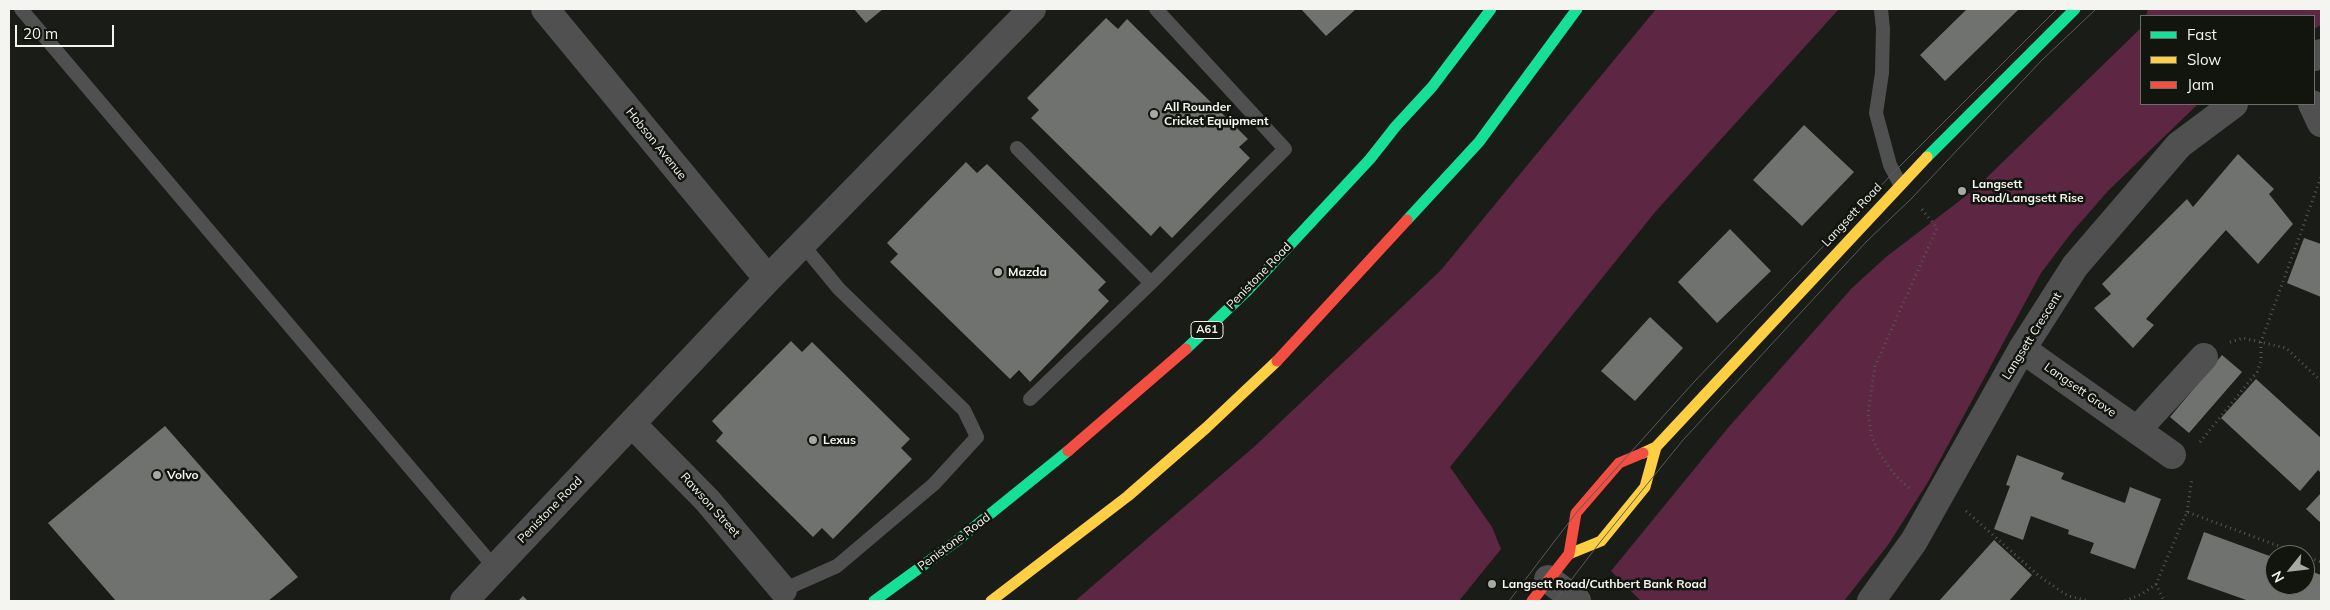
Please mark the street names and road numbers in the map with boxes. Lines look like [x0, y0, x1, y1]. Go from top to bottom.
street label: Hobson Avenue [623, 105, 689, 183]
street label: Langsett Road [1819, 180, 1885, 250]
street label: Penistone Road [1224, 240, 1294, 312]
street label: Langsett Crescent [1999, 290, 2065, 382]
road number: A61 [1191, 322, 1223, 338]
street label: Langsett Grove [2041, 360, 2119, 420]
street label: Rawson Street [677, 470, 743, 540]
street label: Penistone Road [515, 474, 585, 546]
street label: Penistone Road [915, 510, 993, 574]

